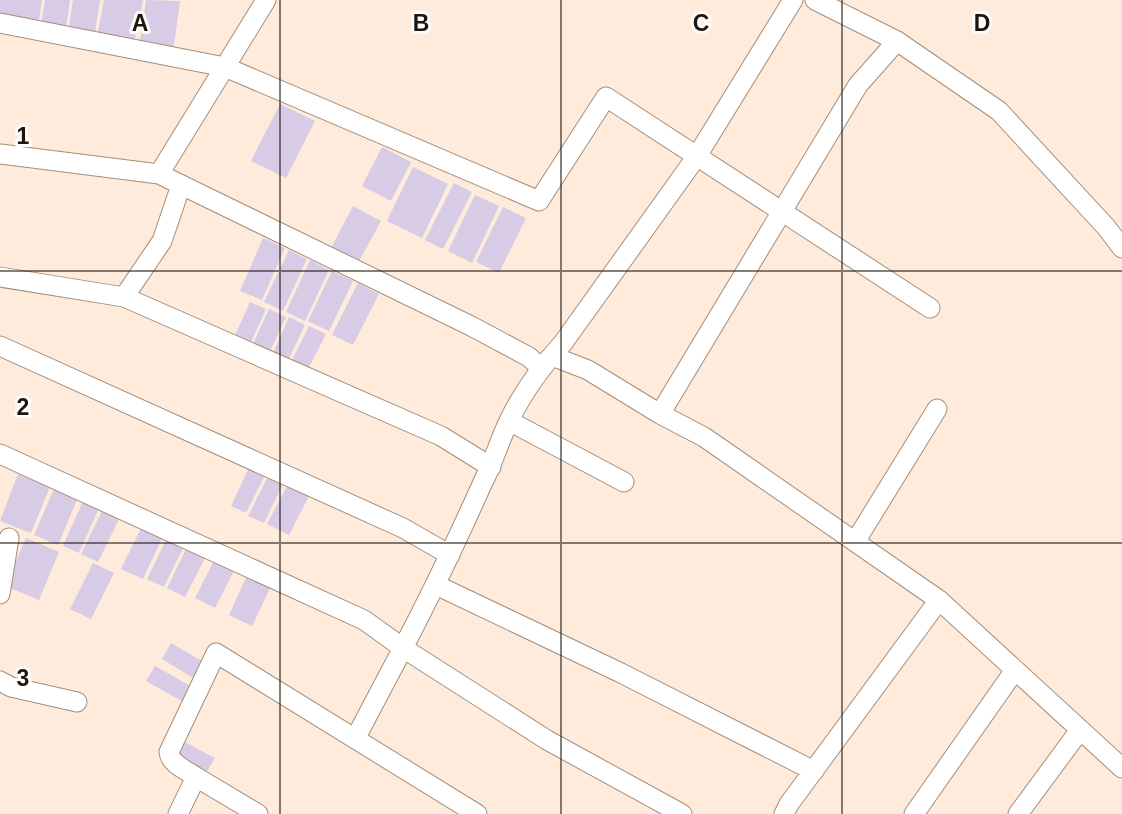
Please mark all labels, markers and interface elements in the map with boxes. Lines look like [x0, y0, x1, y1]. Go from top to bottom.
text: A [132, 10, 148, 36]
text: B [413, 10, 429, 36]
text: C [693, 10, 709, 36]
text: D [974, 10, 990, 36]
text: 1 [17, 123, 30, 149]
text: 2 [17, 394, 29, 420]
text: 3 [17, 665, 29, 691]

